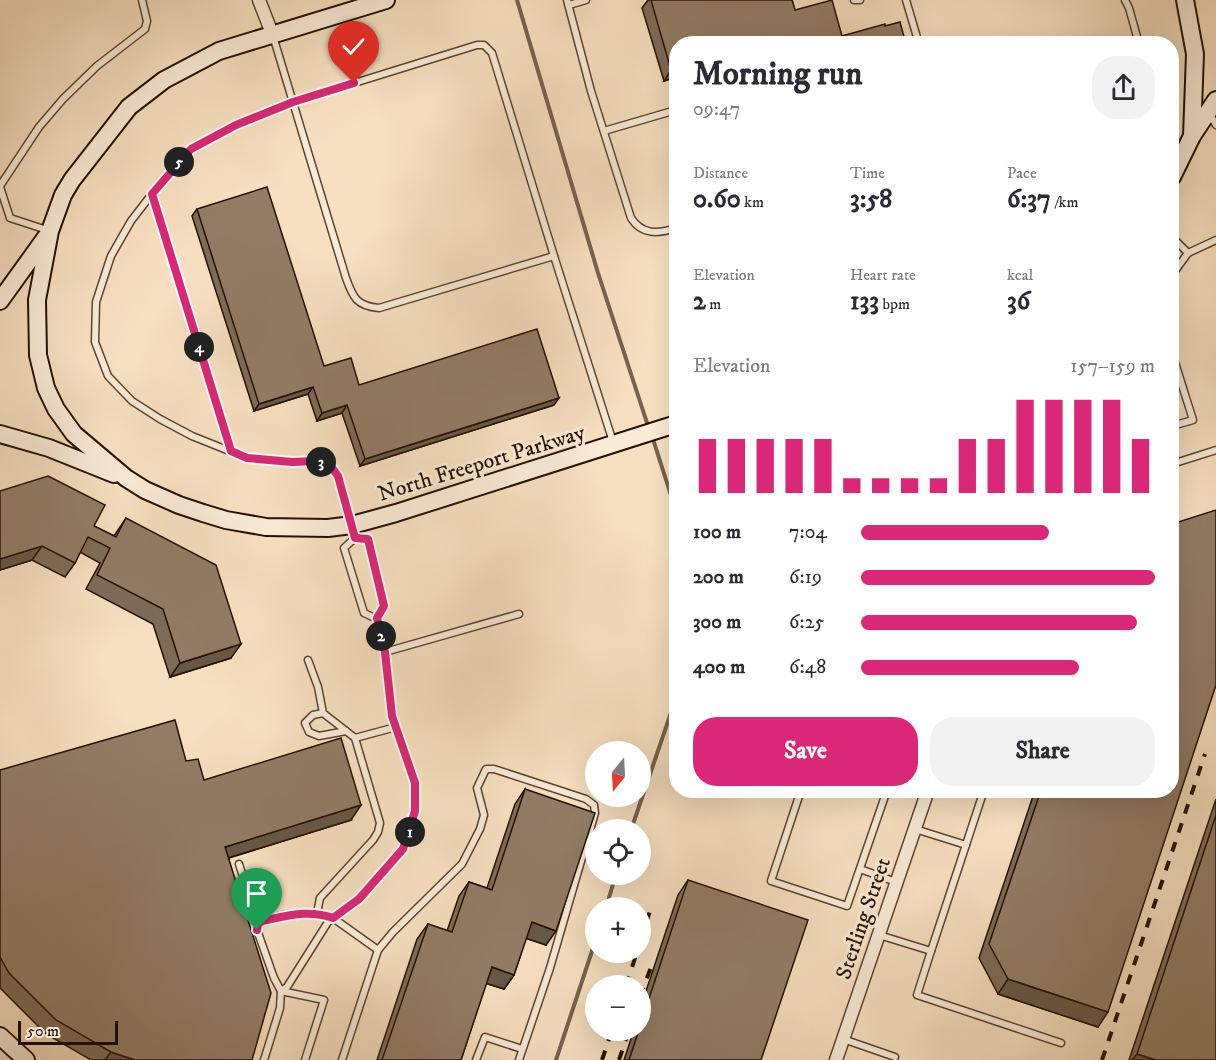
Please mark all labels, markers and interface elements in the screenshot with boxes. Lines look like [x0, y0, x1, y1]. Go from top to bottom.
pin [328, 21, 379, 83]
icon: check [337, 30, 370, 63]
text: Morning run [693, 54, 862, 95]
button: share [1092, 56, 1155, 119]
text: 09:47 [693, 97, 740, 122]
pin: 5 [164, 147, 194, 177]
text: 5 [175, 152, 183, 172]
text: Distance [693, 163, 748, 183]
text: Time [850, 163, 885, 183]
text: Pace [1007, 163, 1037, 183]
text: 0.60 [693, 183, 741, 216]
text: 3:58 [850, 183, 892, 216]
text: 6:37 [1007, 183, 1051, 216]
text: km [741, 192, 764, 212]
text: /km [1051, 192, 1078, 212]
text: Elevation [693, 265, 755, 285]
text: Heart rate [850, 265, 916, 285]
text: kcal [1007, 265, 1033, 285]
text: 2 [693, 285, 706, 318]
text: 133 [850, 285, 879, 318]
text: 36 [1007, 285, 1030, 318]
text: m [706, 294, 721, 314]
text: bpm [879, 294, 910, 314]
pin: 4 [184, 332, 214, 362]
text: 4 [194, 337, 204, 357]
text: Elevation [693, 354, 770, 379]
text: 157–159 m [1070, 354, 1155, 379]
street label: North Freeport Parkway [375, 419, 589, 508]
pin: 3 [306, 447, 336, 477]
text: 3 [318, 452, 324, 472]
text: 100 m [693, 520, 741, 545]
text: 7:04 [789, 520, 827, 545]
text: 200 m [693, 565, 744, 590]
text: 6:19 [789, 565, 822, 590]
text: 300 m [693, 610, 741, 635]
text: 6:25 [789, 610, 824, 635]
pin: 2 [366, 621, 396, 651]
text: 2 [377, 626, 385, 646]
text: 400 m [693, 655, 745, 680]
text: 6:48 [789, 655, 826, 680]
button: Save [693, 717, 918, 786]
button: Share [930, 717, 1155, 786]
north arrow [585, 741, 651, 807]
map controls [585, 741, 651, 1041]
pin: 1 [395, 817, 425, 847]
button: locate [585, 819, 651, 885]
text: 1 [407, 822, 413, 842]
street label: Sterling Street [830, 854, 897, 983]
pin [231, 868, 282, 930]
icon: arrive [240, 877, 273, 910]
button: + [585, 897, 651, 963]
button: − [585, 975, 651, 1041]
scale bar [18, 1018, 118, 1046]
text: 50 m [27, 1021, 59, 1041]

